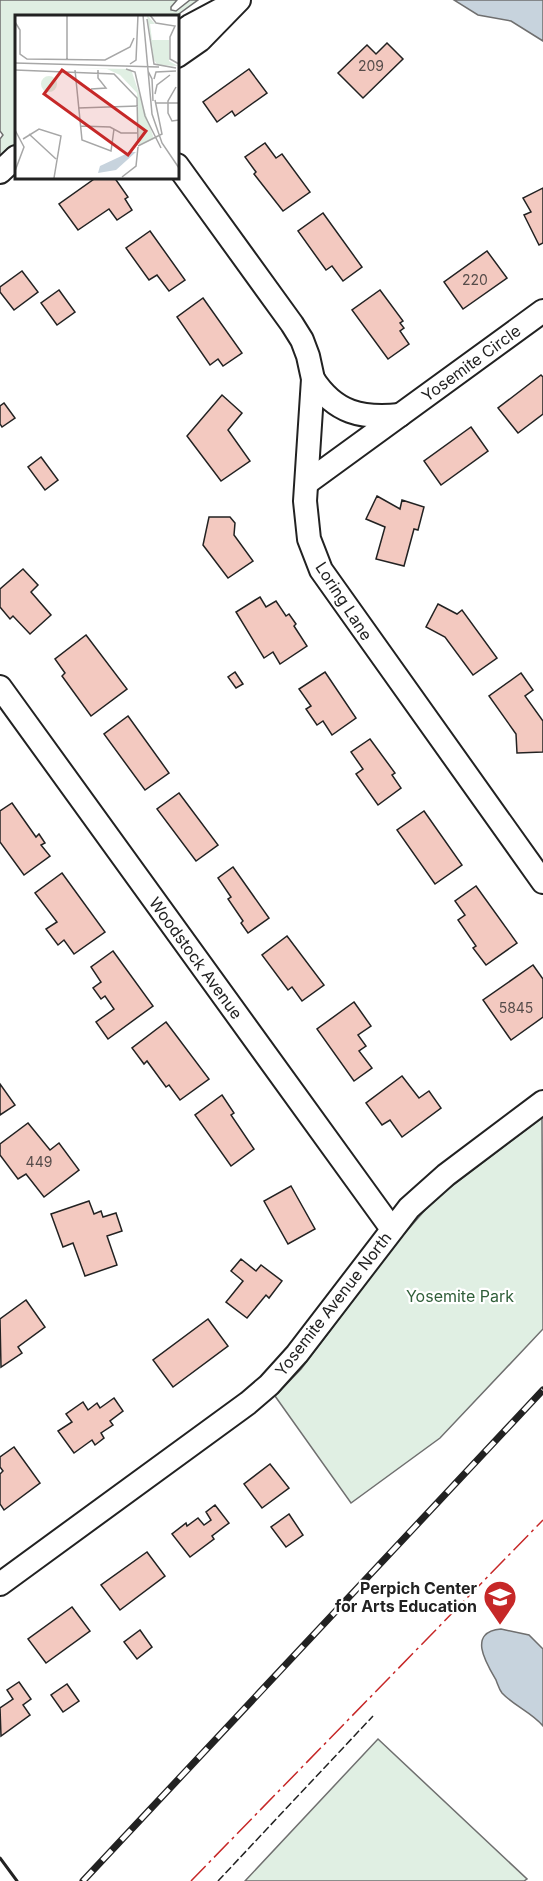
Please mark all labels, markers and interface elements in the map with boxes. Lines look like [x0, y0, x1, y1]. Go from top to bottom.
inset map [15, 15, 178, 178]
house number: 209 [358, 57, 384, 74]
house number: 220 [462, 271, 488, 288]
street label: Yosemite Circle [418, 320, 524, 406]
street label: Loring Lane [311, 558, 377, 644]
street label: Woodstock Avenue [145, 893, 247, 1023]
house number: 5845 [499, 999, 533, 1016]
house number: 449 [26, 1153, 52, 1170]
street label: Yosemite Avenue North [271, 1228, 395, 1380]
park label: Yosemite Park [406, 1286, 514, 1306]
place label: Perpich Center for Arts Education [335, 1578, 477, 1616]
school or university icon: Perpich Center for Arts Education [482, 1579, 518, 1626]

